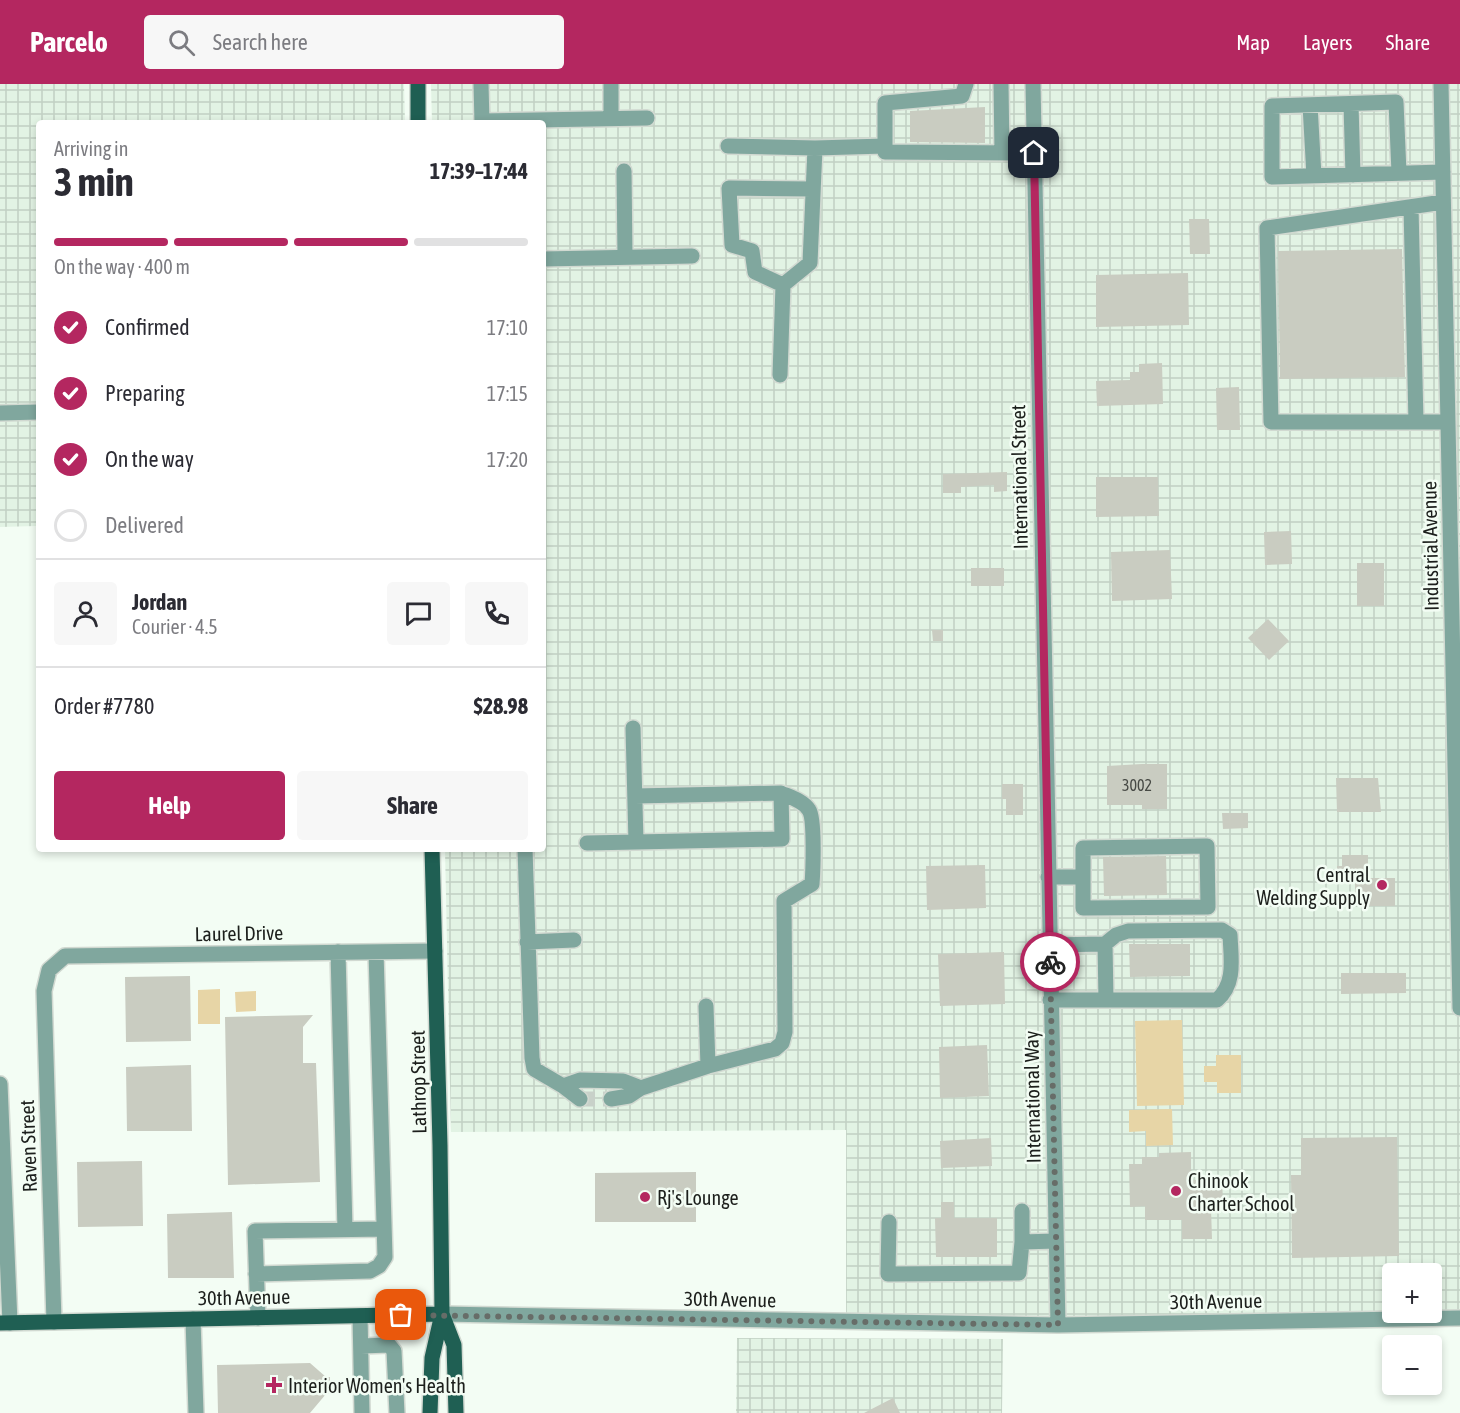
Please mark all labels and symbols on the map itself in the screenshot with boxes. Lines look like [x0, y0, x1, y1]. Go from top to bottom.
pin [1008, 127, 1059, 178]
street label: International Street [1006, 404, 1032, 550]
street label: Industrial Avenue [1417, 481, 1443, 611]
house number: 3002 [1122, 776, 1152, 794]
place label: Central Welding Supply [1256, 863, 1371, 909]
marker: Central Welding Supply [1375, 878, 1389, 892]
street label: Laurel Drive [195, 921, 283, 945]
courier [1020, 932, 1080, 992]
street label: Lathrop Street [406, 1030, 430, 1134]
street label: International Way [1019, 1031, 1045, 1163]
street label: Raven Street [15, 1099, 41, 1193]
place label: Chinook Charter School [1188, 1169, 1295, 1215]
marker: Chinook Charter School [1169, 1184, 1183, 1198]
place label: Rj's Lounge [657, 1186, 738, 1209]
marker: Rj's Lounge [638, 1190, 652, 1204]
street label: 30th Avenue [198, 1285, 290, 1309]
street label: 30th Avenue [684, 1287, 776, 1311]
pin [375, 1289, 426, 1340]
street label: 30th Avenue [1170, 1289, 1262, 1313]
place label: Interior Women's Health [288, 1374, 466, 1397]
marker: Interior Women's Health [265, 1376, 283, 1394]

